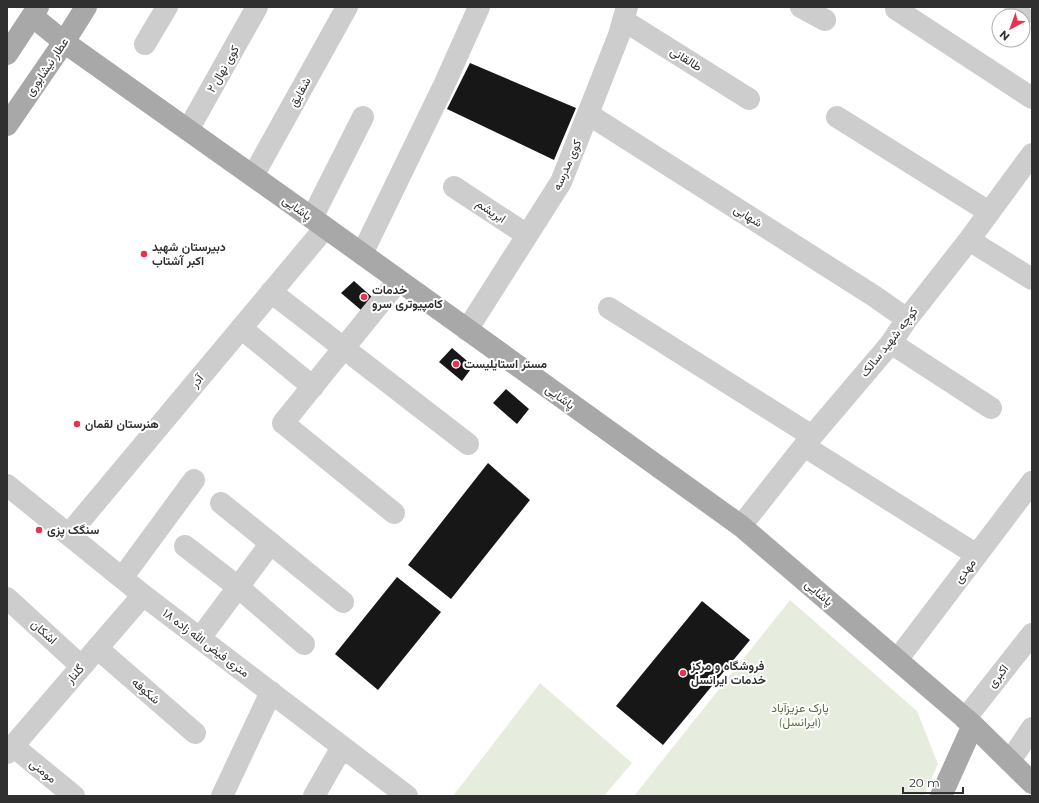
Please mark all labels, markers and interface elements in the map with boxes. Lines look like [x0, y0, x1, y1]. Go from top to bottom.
north arrow [991, 8, 1031, 48]
text: N [996, 27, 1012, 44]
street label: عطار نیشابوری [22, 35, 72, 99]
street label: کوی نهال ۲ [203, 43, 243, 95]
street label: طالقانی [667, 43, 705, 75]
street label: شقایق [285, 74, 315, 110]
street label: کوی مدرسه [549, 137, 585, 193]
street label: پاشایی [279, 192, 315, 224]
street label: ابریشم [473, 195, 509, 227]
street label: شهابی [731, 201, 765, 231]
place label: دبیرستان شهید اکبر آشتاب [152, 239, 226, 269]
marker: دبیرستان شهید اکبر آشتاب [139, 249, 149, 259]
place label: خدمات کامپیوتری سرو [372, 282, 443, 312]
marker: خدمات کامپیوتری سرو [359, 292, 369, 302]
street label: کوچه شهید سالک [857, 304, 921, 380]
place label: مستر استایلیست [464, 356, 548, 372]
marker: مستر استایلیست [451, 359, 461, 369]
street label: آدر [186, 370, 208, 392]
street label: پاشایی [542, 381, 578, 413]
place label: هنرستان لقمان [85, 416, 159, 432]
marker: هنرستان لقمان [72, 419, 82, 429]
place label: سنگک پزی [47, 522, 100, 538]
marker: سنگک پزی [34, 525, 44, 535]
street label: مهدی [950, 555, 980, 587]
street label: پاشایی [801, 576, 837, 610]
street label: ۱۸ متری فیض الله زاده [159, 605, 253, 681]
street label: اشکان [28, 616, 60, 647]
place label: فروشگاه و مرکز خدمات ایرانسل [690, 658, 766, 688]
street label: گلنار [62, 661, 88, 688]
street label: اکبری [984, 661, 1012, 691]
marker: فروشگاه و مرکز خدمات ایرانسل [678, 668, 688, 678]
street label: شکوفه [128, 674, 164, 708]
park label: پارک عزیزآباد (ایرانسل) [771, 700, 829, 730]
street label: مومنی [26, 755, 60, 787]
scale bar [903, 769, 963, 795]
text: 20 m [909, 775, 940, 790]

